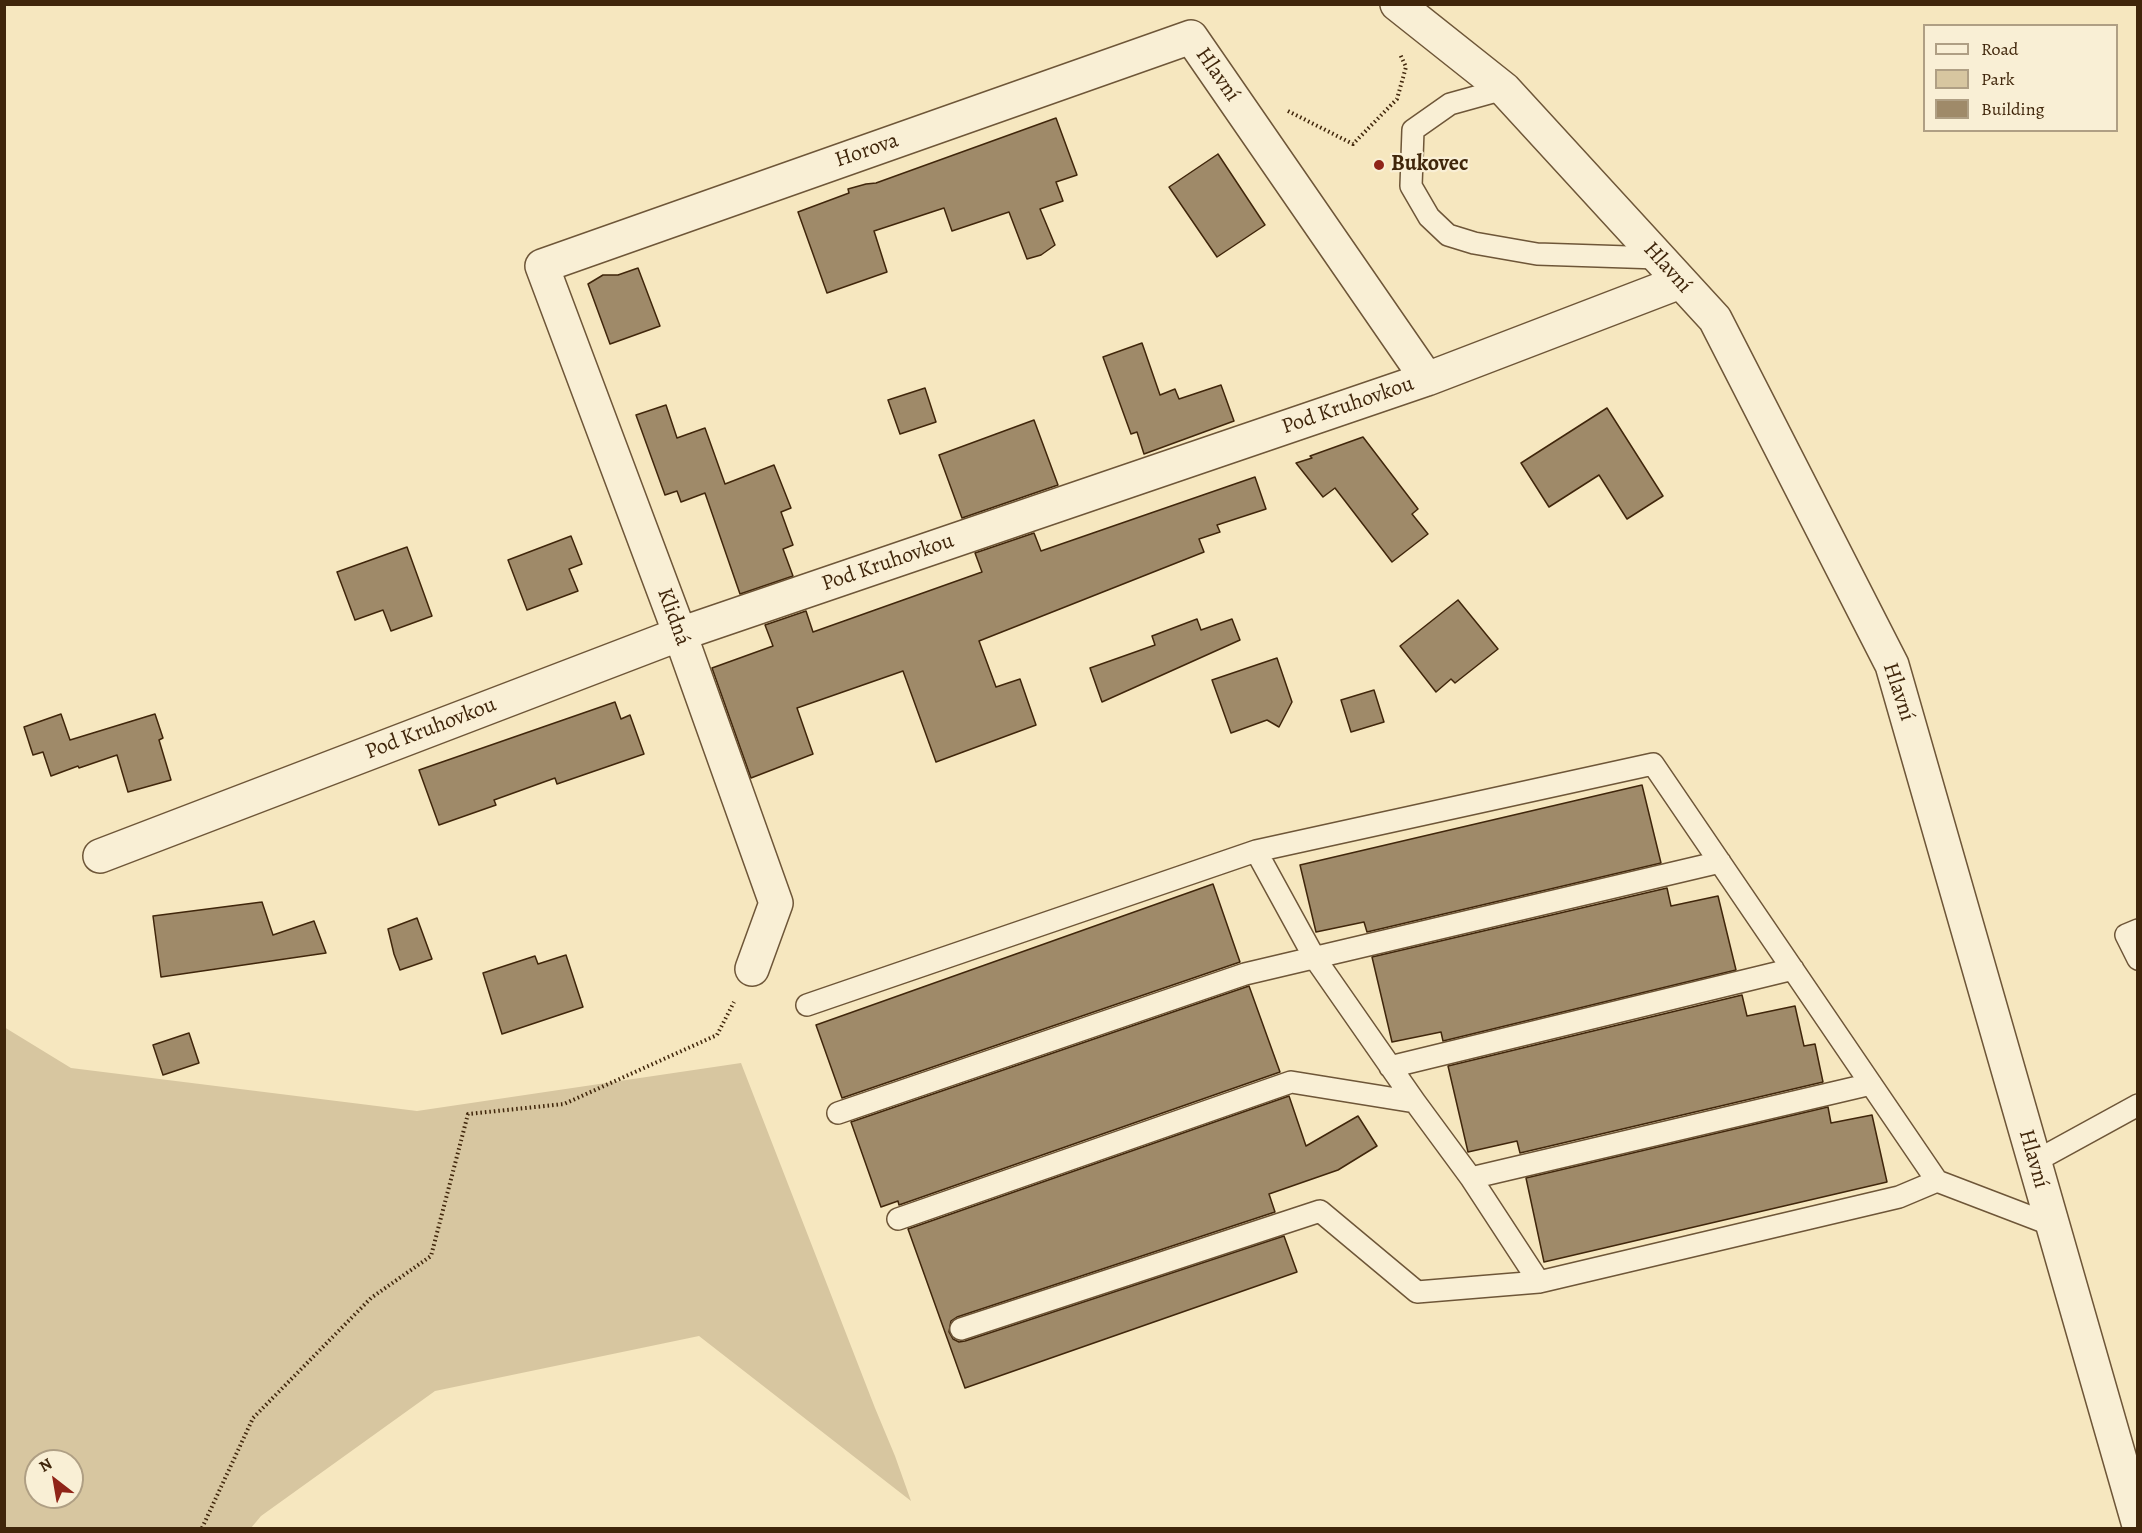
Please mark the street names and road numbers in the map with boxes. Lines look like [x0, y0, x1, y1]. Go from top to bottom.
street label: Hlavní [1189, 43, 1245, 107]
street label: Horova [832, 128, 902, 174]
street label: Hlavní [1637, 237, 1697, 299]
street label: Pod Kruhovkou [1279, 371, 1417, 441]
street label: Pod Kruhovkou [819, 528, 957, 598]
street label: Klidná [650, 585, 696, 649]
street label: Hlavní [1876, 659, 1920, 725]
street label: Pod Kruhovkou [362, 692, 500, 766]
street label: Hlavní [2012, 1127, 2054, 1191]

